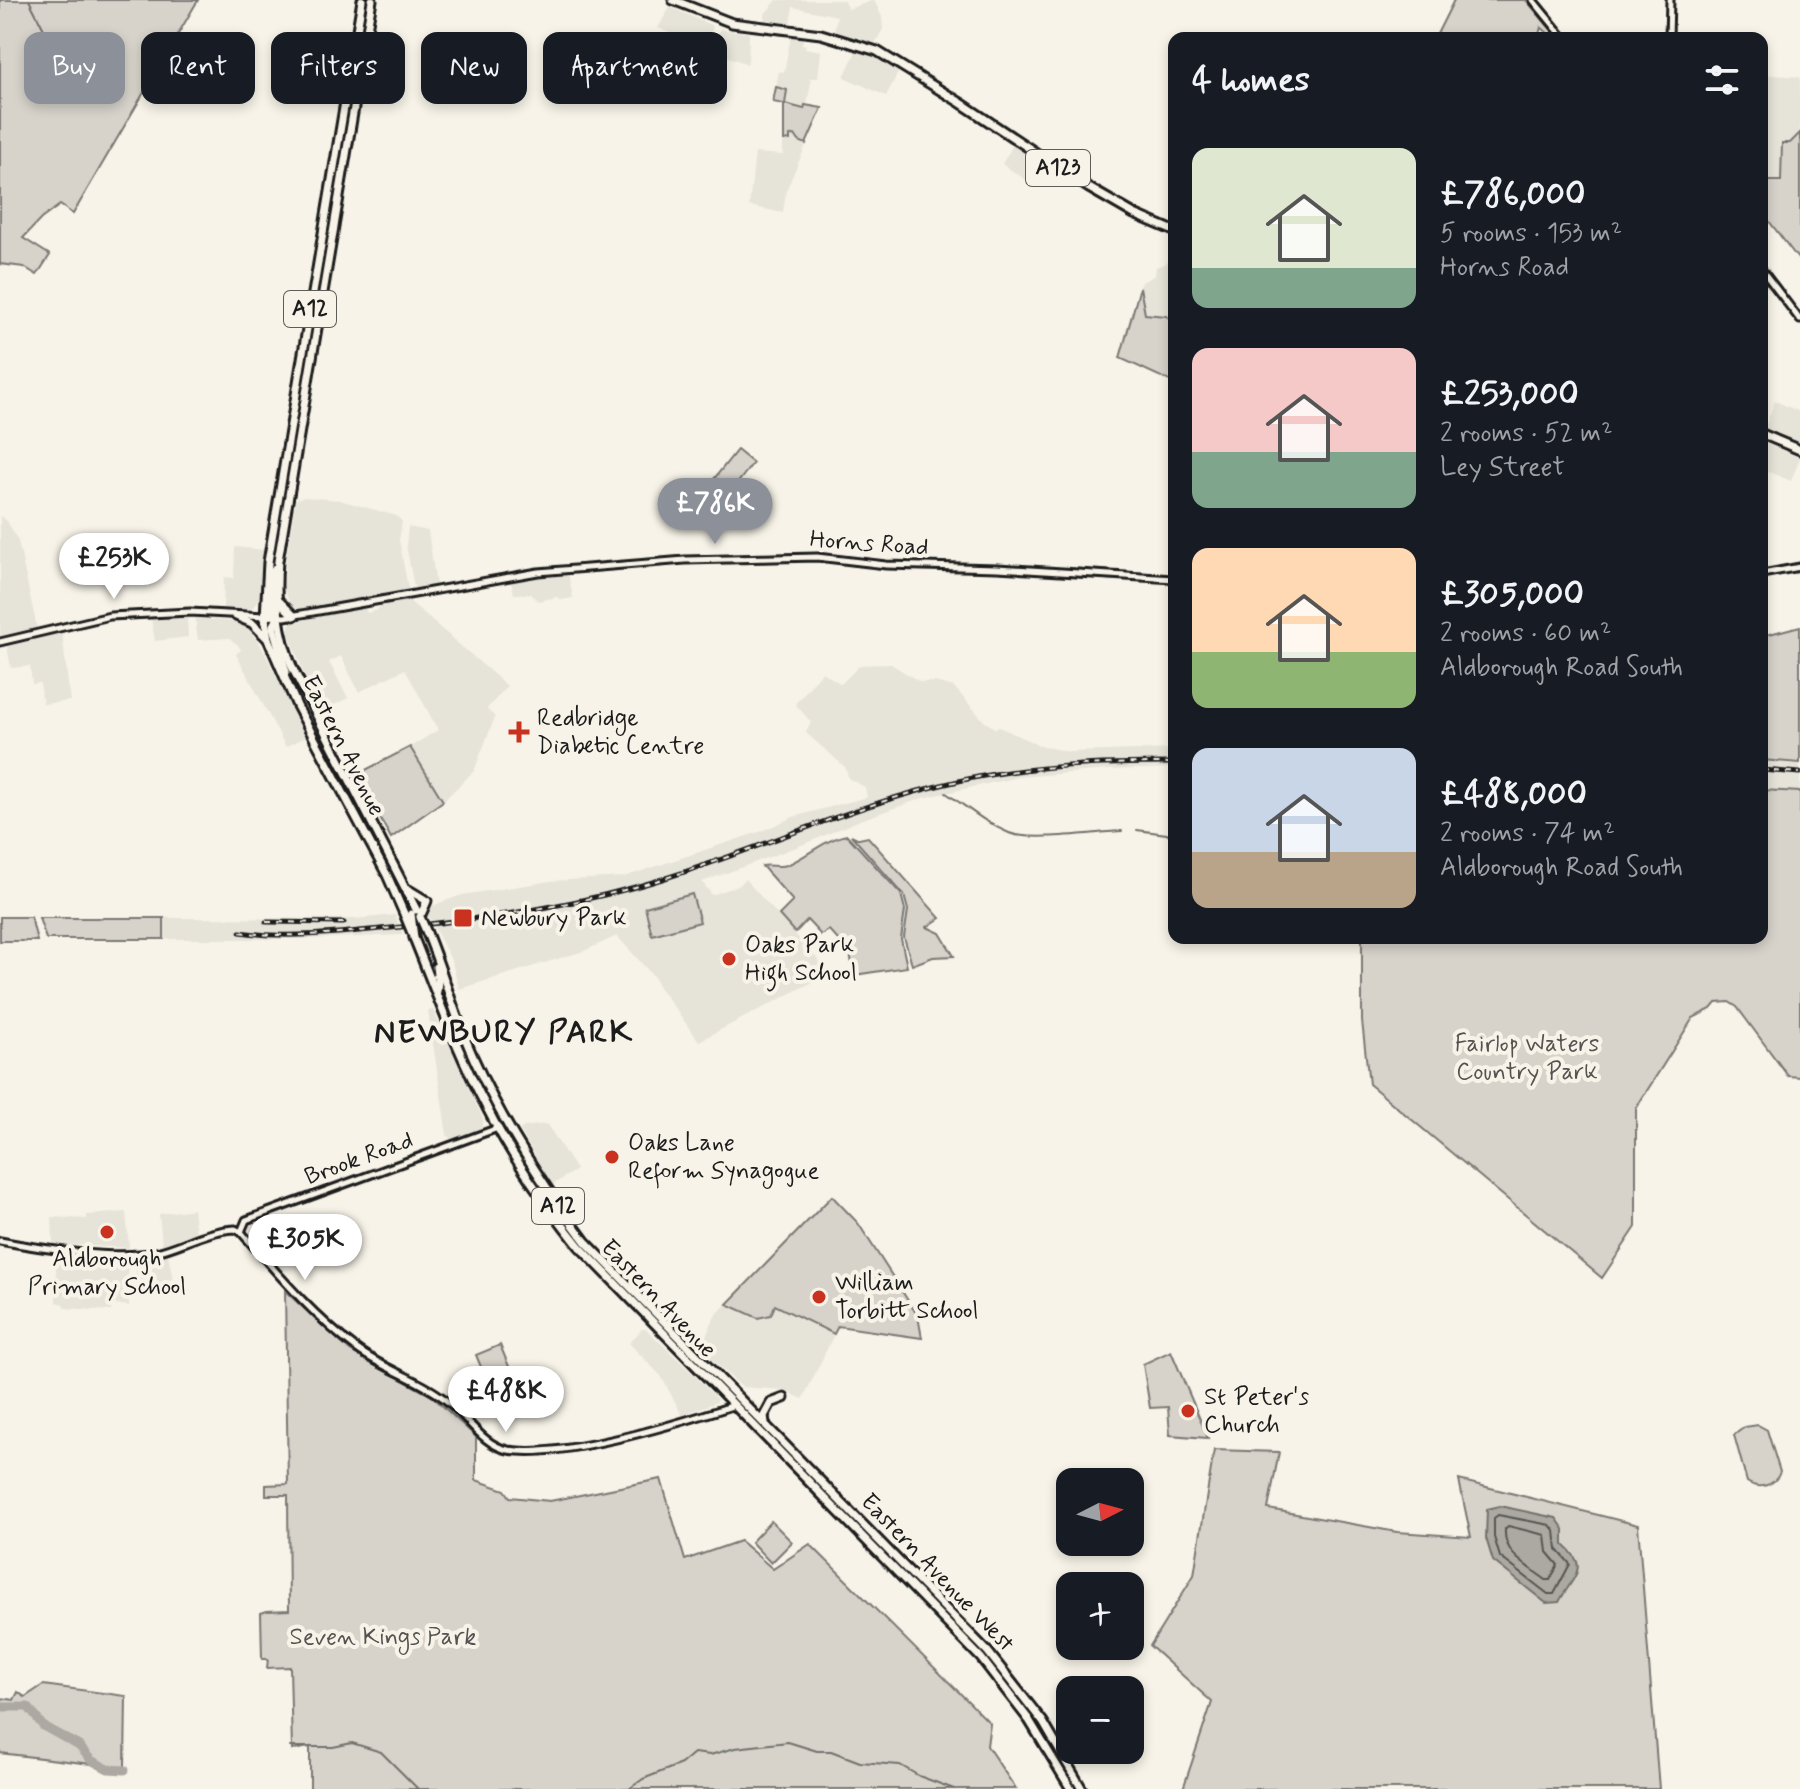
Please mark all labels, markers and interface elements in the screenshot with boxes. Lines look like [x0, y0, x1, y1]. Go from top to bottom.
chip: Buy [24, 32, 125, 104]
chip: Rent [141, 32, 255, 104]
chip: Filters [271, 32, 405, 104]
chip: New [421, 32, 527, 104]
chip: Apartment [543, 32, 727, 104]
text: 4 homes [1192, 58, 1310, 103]
icon: filters [1700, 58, 1744, 102]
road number: A123 [1026, 150, 1090, 186]
text: £786,000 [1440, 172, 1585, 217]
icon: home [1256, 180, 1352, 276]
text: 5 rooms · 153 m² [1440, 217, 1622, 251]
text: Horns Road [1440, 251, 1569, 285]
road number: A12 [284, 291, 336, 327]
text: £253,000 [1440, 372, 1579, 417]
icon: home [1256, 380, 1352, 476]
text: 2 rooms · 52 m² [1440, 417, 1612, 451]
text: Ley Street [1440, 451, 1565, 485]
pin: £786K [659, 478, 771, 546]
text: £786K [676, 487, 754, 521]
street label: Horns Road [809, 524, 929, 564]
pin: £253K [58, 533, 170, 601]
text: £253K [77, 542, 151, 576]
text: £305,000 [1440, 572, 1584, 617]
icon: home [1256, 580, 1352, 676]
text: 2 rooms · 60 m² [1440, 617, 1611, 651]
text: Aldborough Road South [1440, 651, 1683, 685]
street label: Eastern Avenue [294, 670, 392, 822]
place label: Redbridge Diabetic Centre [537, 703, 704, 762]
marker: Redbridge Diabetic Centre [508, 721, 530, 743]
text: £488,000 [1440, 772, 1587, 817]
icon: home [1256, 780, 1352, 876]
text: 2 rooms · 74 m² [1440, 817, 1615, 851]
text: Aldborough Road South [1440, 851, 1683, 885]
place label: Newbury Park [481, 903, 627, 934]
marker: Newbury Park [452, 907, 474, 929]
place label: Oaks Park High School [745, 930, 857, 992]
marker: Oaks Park High School [720, 950, 738, 968]
district label: NEWBURY PARK [374, 1012, 634, 1054]
park label: Fairlop Waters Country Park [1455, 1029, 1600, 1088]
street label: Brook Road [300, 1125, 418, 1193]
place label: Oaks Lane Reform Synagogue [628, 1128, 819, 1189]
marker: Oaks Lane Reform Synagogue [603, 1148, 621, 1166]
road number: A12 [532, 1188, 584, 1224]
pin: £305K [249, 1214, 361, 1282]
marker: Aldborough Primary School [98, 1223, 116, 1241]
text: £305K [266, 1223, 344, 1257]
street label: Eastern Avenue [593, 1233, 723, 1365]
place label: Aldborough Primary School [28, 1244, 186, 1303]
place label: William Torbitt School [835, 1268, 979, 1327]
marker: William Torbitt School [810, 1288, 828, 1306]
pin: £488K [450, 1366, 562, 1434]
text: £488K [466, 1375, 546, 1409]
place label: St Peter's Church [1204, 1382, 1309, 1441]
marker: St Peter's Church [1179, 1402, 1197, 1420]
north arrow [1056, 1468, 1144, 1556]
map controls [1056, 1468, 1144, 1764]
street label: Eastern Avenue West [853, 1487, 1021, 1659]
button: + [1056, 1572, 1144, 1660]
park label: Seven Kings Park [290, 1622, 476, 1655]
button: − [1056, 1676, 1144, 1764]

